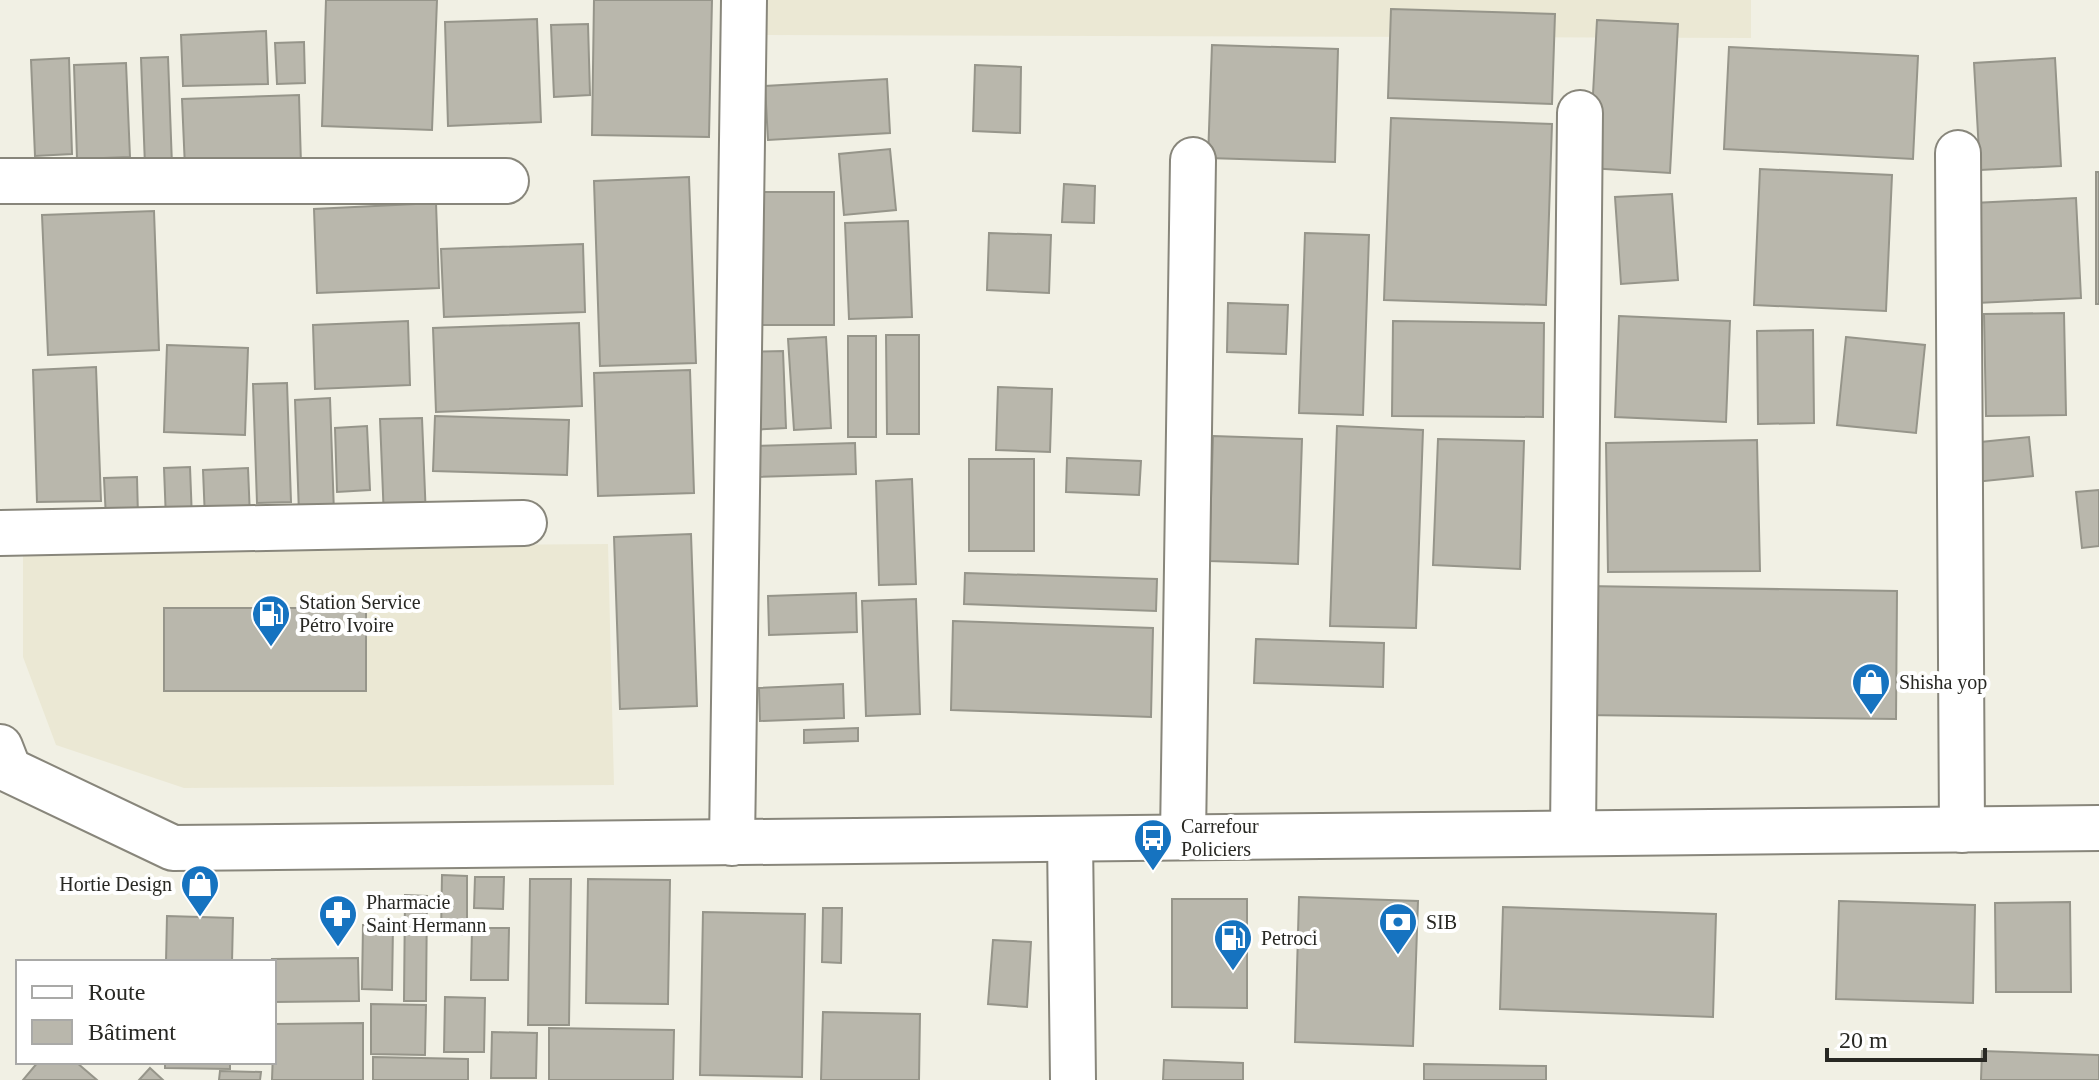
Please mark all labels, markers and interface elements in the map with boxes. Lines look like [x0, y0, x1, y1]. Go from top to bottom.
place label: Station Service Pétro Ivoire [299, 591, 421, 636]
fuel station icon: Station Service Pétro Ivoire [250, 593, 292, 648]
shop icon: Shisha yop [1850, 661, 1892, 716]
place label: Shisha yop [1899, 671, 1987, 694]
place label: Carrefour Policiers [1181, 815, 1259, 860]
bus stop icon: Carrefour Policiers [1132, 817, 1174, 872]
shop icon: Hortie Design [179, 863, 221, 918]
place label: Hortie Design [59, 873, 172, 896]
place label: Pharmacie Saint Hermann [366, 891, 487, 936]
pharmacy icon: Pharmacie Saint Hermann [317, 893, 359, 948]
bank icon: SIB [1377, 901, 1419, 956]
place label: SIB [1426, 911, 1457, 933]
fuel station icon: Petroci [1212, 917, 1254, 972]
place label: Petroci [1261, 927, 1318, 949]
legend [16, 960, 276, 1064]
text: Route [88, 979, 145, 1005]
scale bar [1827, 1012, 1985, 1062]
text: Bâtiment [88, 1019, 176, 1045]
text: 20 m [1839, 1027, 1888, 1053]

